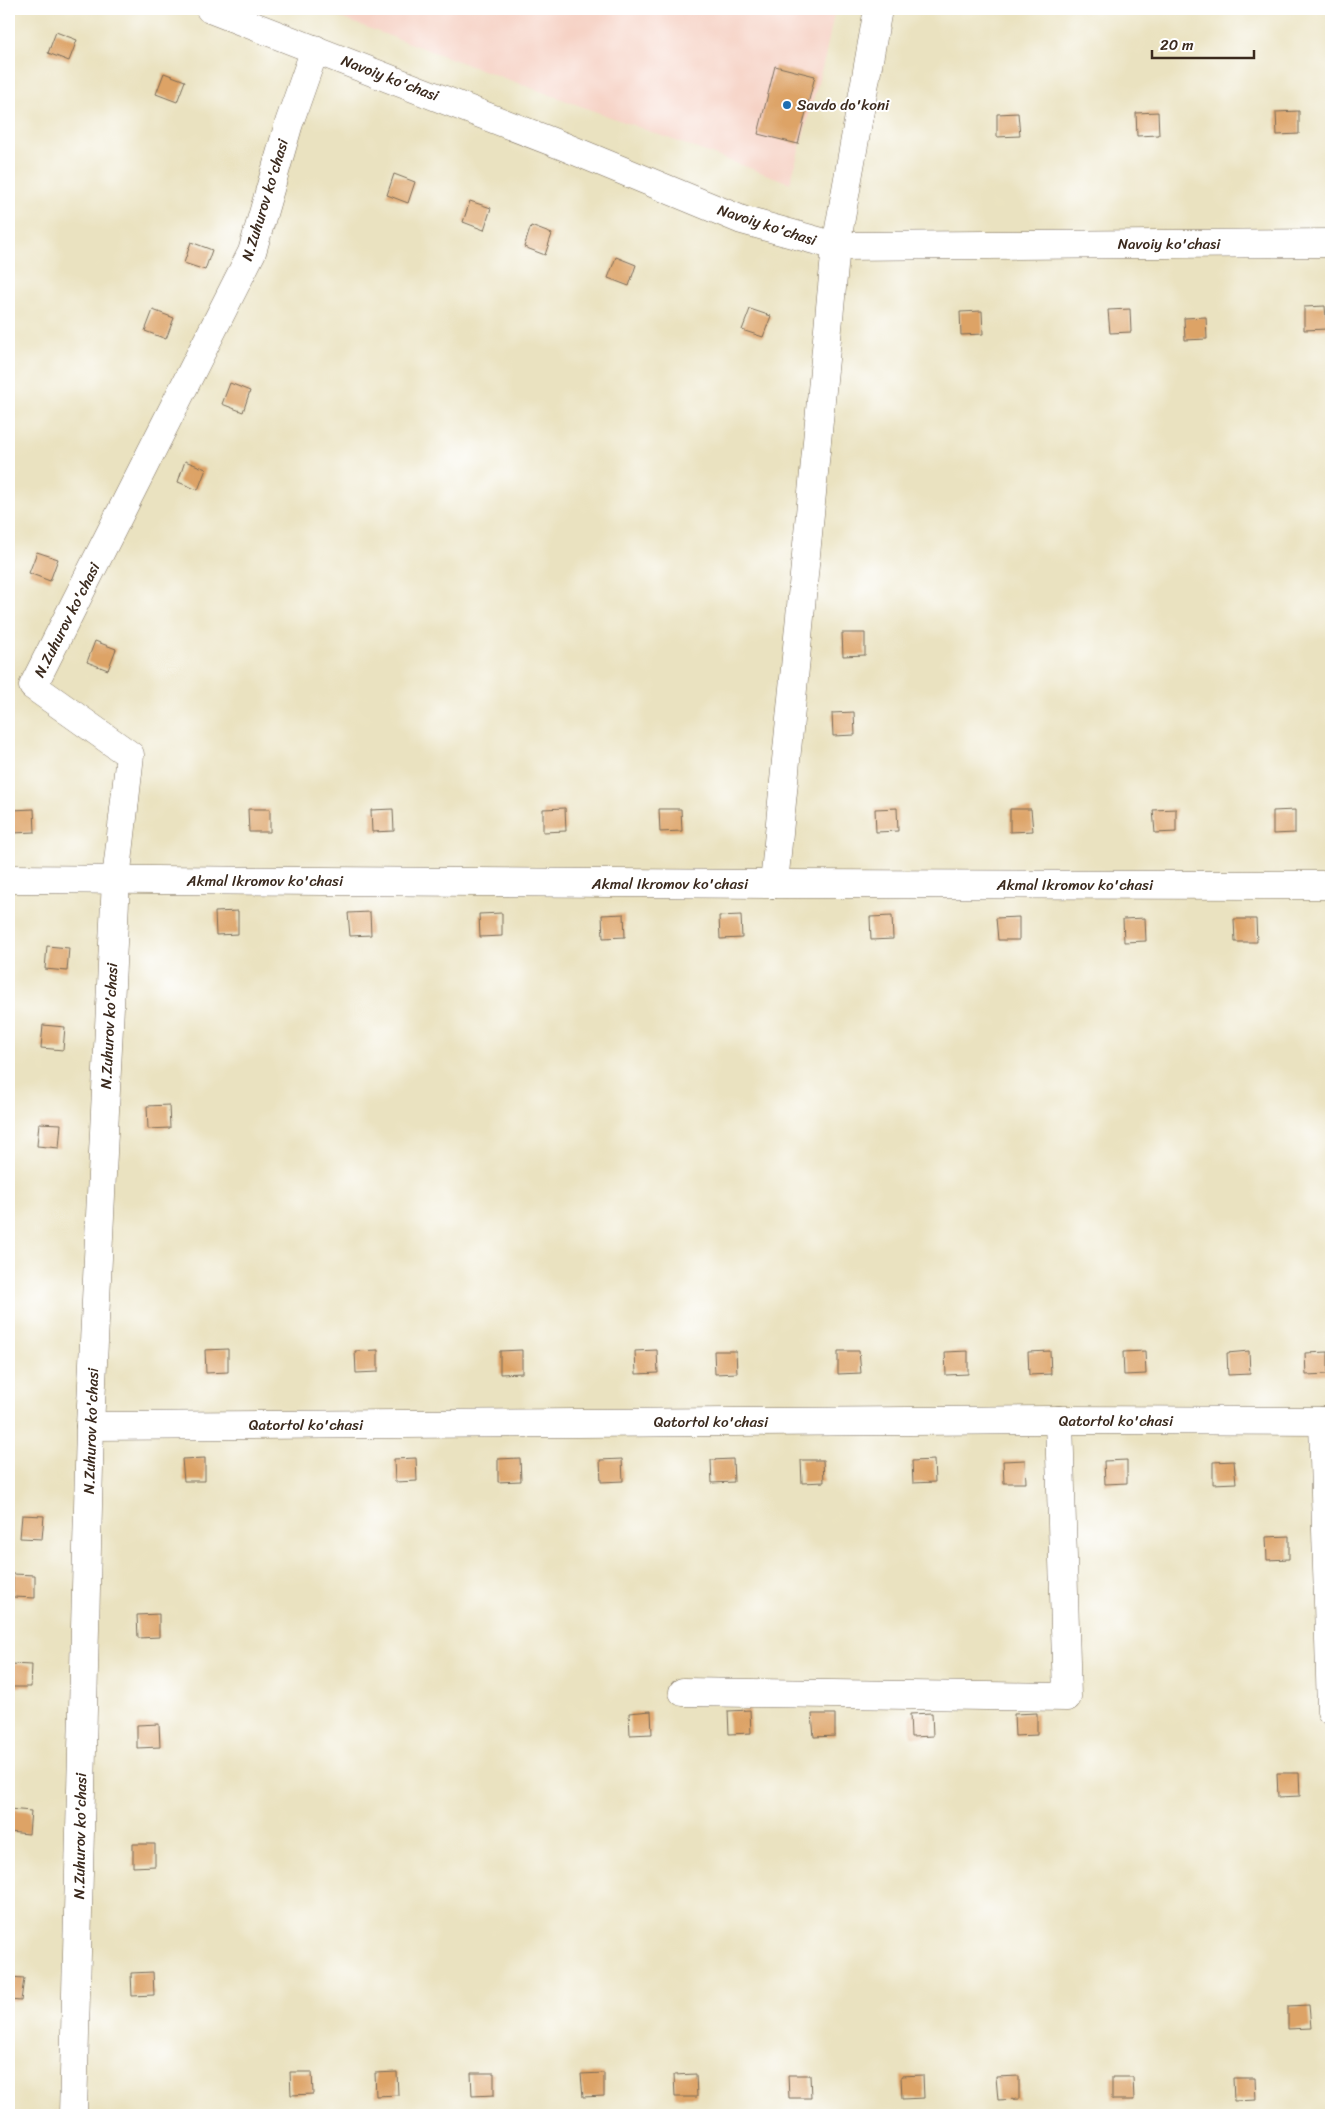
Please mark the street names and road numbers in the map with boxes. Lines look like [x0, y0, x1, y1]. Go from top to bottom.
street label: Navoiy ko'chasi [337, 47, 443, 109]
street label: N.Zuhurov ko'chasi [234, 135, 296, 264]
street label: Navoiy ko'chasi [714, 197, 821, 253]
street label: Navoiy ko'chasi [1118, 231, 1221, 257]
street label: N.Zuhurov ko'chasi [27, 557, 108, 682]
street label: Akmal Ikromov ko'chasi [186, 868, 344, 894]
street label: Akmal Ikromov ko'chasi [591, 871, 749, 897]
street label: Akmal Ikromov ko'chasi [996, 872, 1154, 898]
street label: N.Zuhurov ko'chasi [93, 961, 125, 1090]
street label: N.Zuhurov ko'chasi [76, 1367, 106, 1495]
street label: Qatortol ko'chasi [1059, 1408, 1174, 1434]
street label: Qatortol ko'chasi [654, 1409, 769, 1435]
street label: Qatortol ko'chasi [249, 1412, 364, 1438]
street label: N.Zuhurov ko'chasi [66, 1772, 94, 1899]

